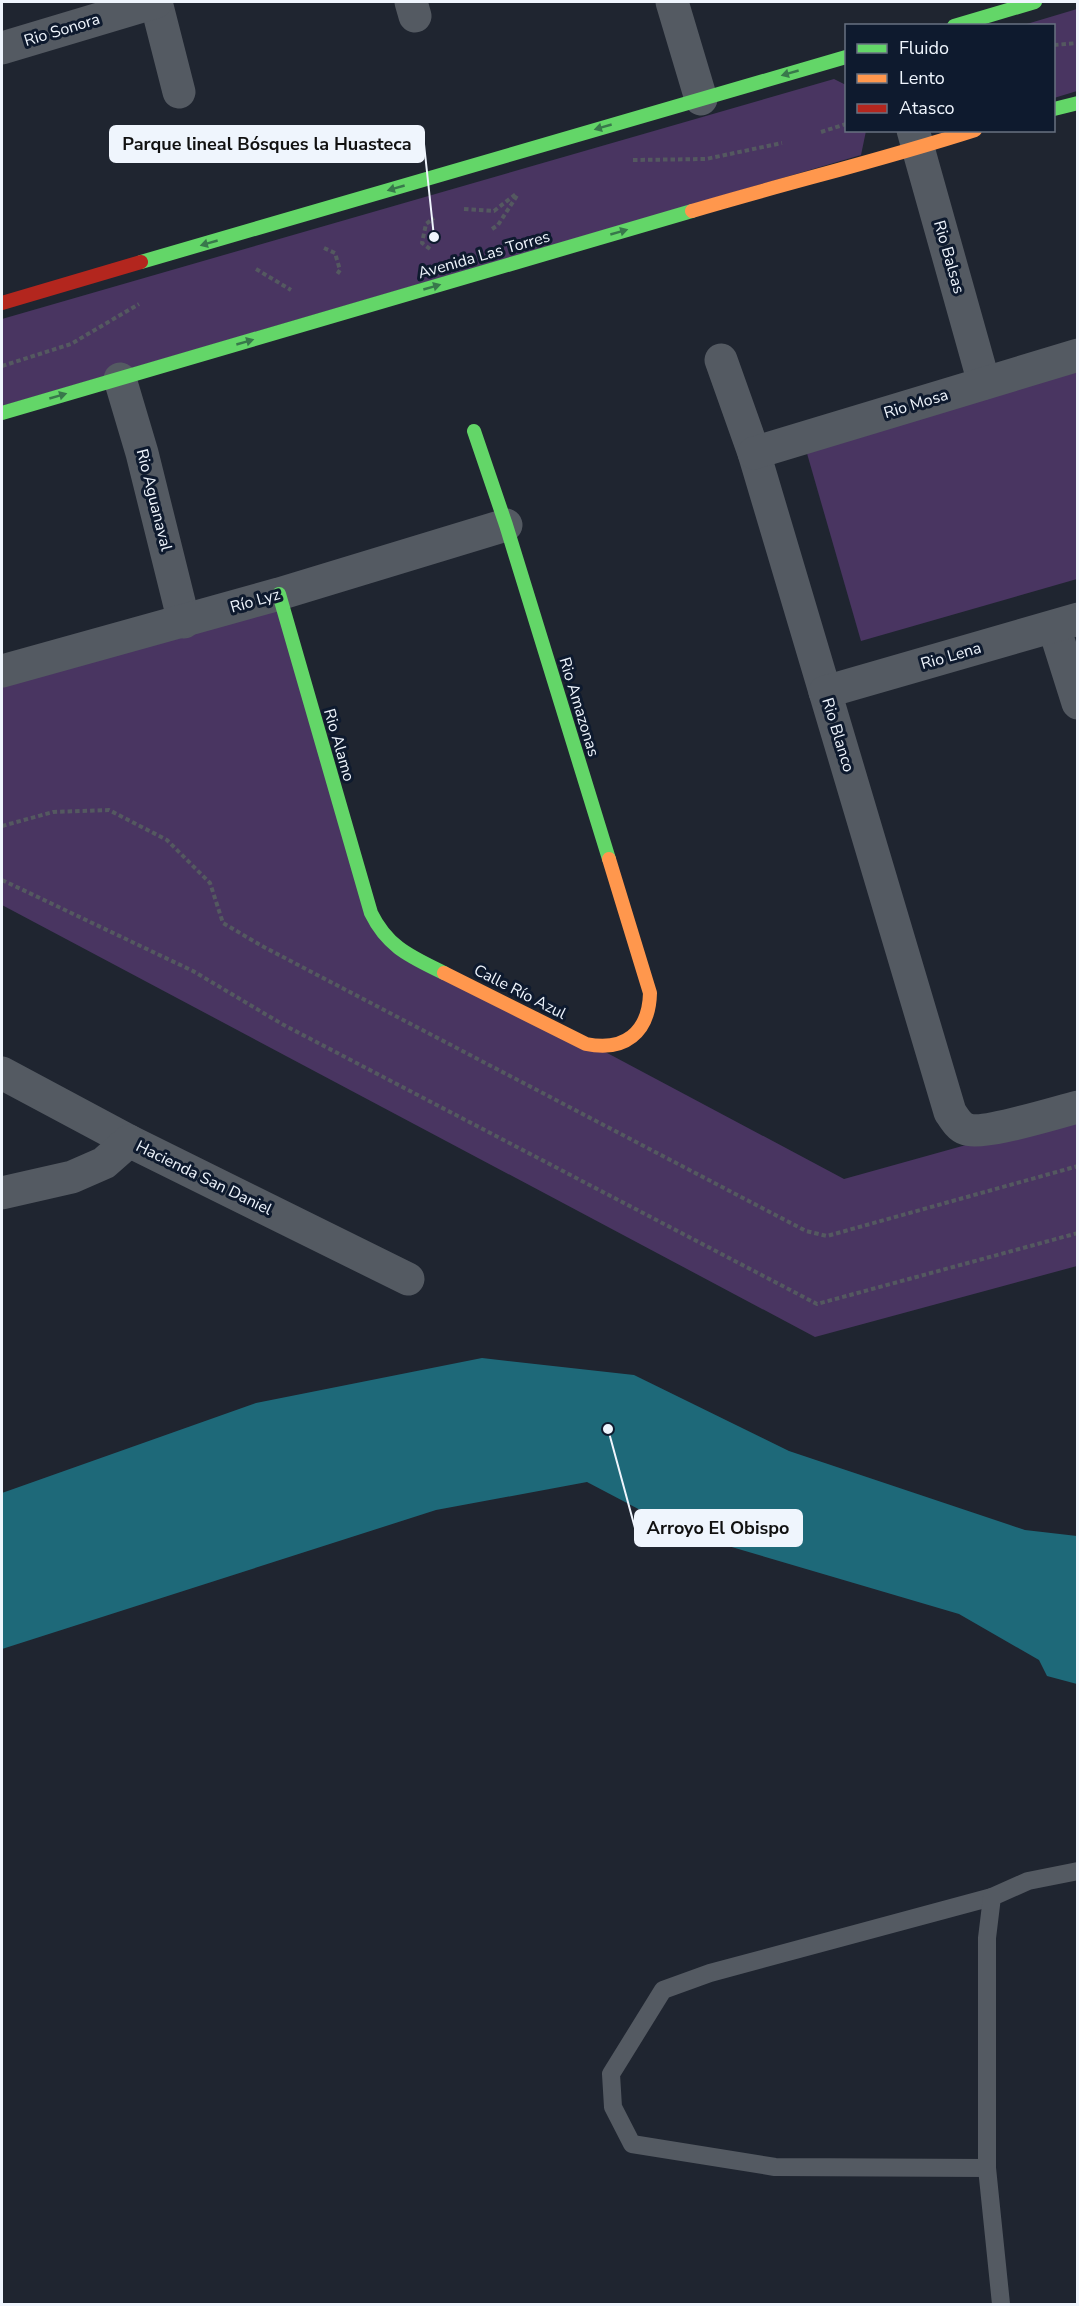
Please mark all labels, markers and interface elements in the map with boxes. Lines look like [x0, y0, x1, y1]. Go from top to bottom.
street label: Rio Sonora [21, 8, 103, 52]
legend [845, 24, 1055, 132]
text: Fluido [899, 36, 949, 60]
text: Lento [899, 66, 945, 90]
one-way arrow [781, 69, 799, 78]
text: Atasco [899, 96, 955, 120]
one-way arrow [594, 123, 612, 132]
callout: Parque lineal Bósques la Huasteca [110, 126, 424, 162]
text: Parque lineal Bósques la Huasteca [122, 132, 412, 156]
one-way arrow [387, 184, 405, 193]
street label: Rio Balsas [928, 218, 970, 296]
street label: Avenida Las Torres [415, 226, 553, 284]
one-way arrow [610, 227, 628, 236]
one-way arrow [199, 239, 217, 248]
one-way arrow [423, 282, 441, 291]
one-way arrow [236, 337, 254, 346]
street label: Rio Mosa [881, 384, 951, 424]
one-way arrow [49, 391, 67, 401]
street label: Rio Aguanaval [131, 447, 177, 554]
street label: Río Lyz [227, 583, 283, 619]
street label: Rio Lena [918, 637, 984, 675]
street label: Rio Amazonas [553, 655, 605, 759]
street label: Rio Blanco [816, 695, 860, 775]
street label: Rio Alamo [318, 706, 360, 784]
street label: Calle Río Azul [470, 959, 570, 1025]
street label: Hacienda San Daniel [132, 1135, 276, 1221]
callout: Arroyo El Obispo [635, 1510, 802, 1546]
text: Arroyo El Obispo [647, 1516, 789, 1540]

